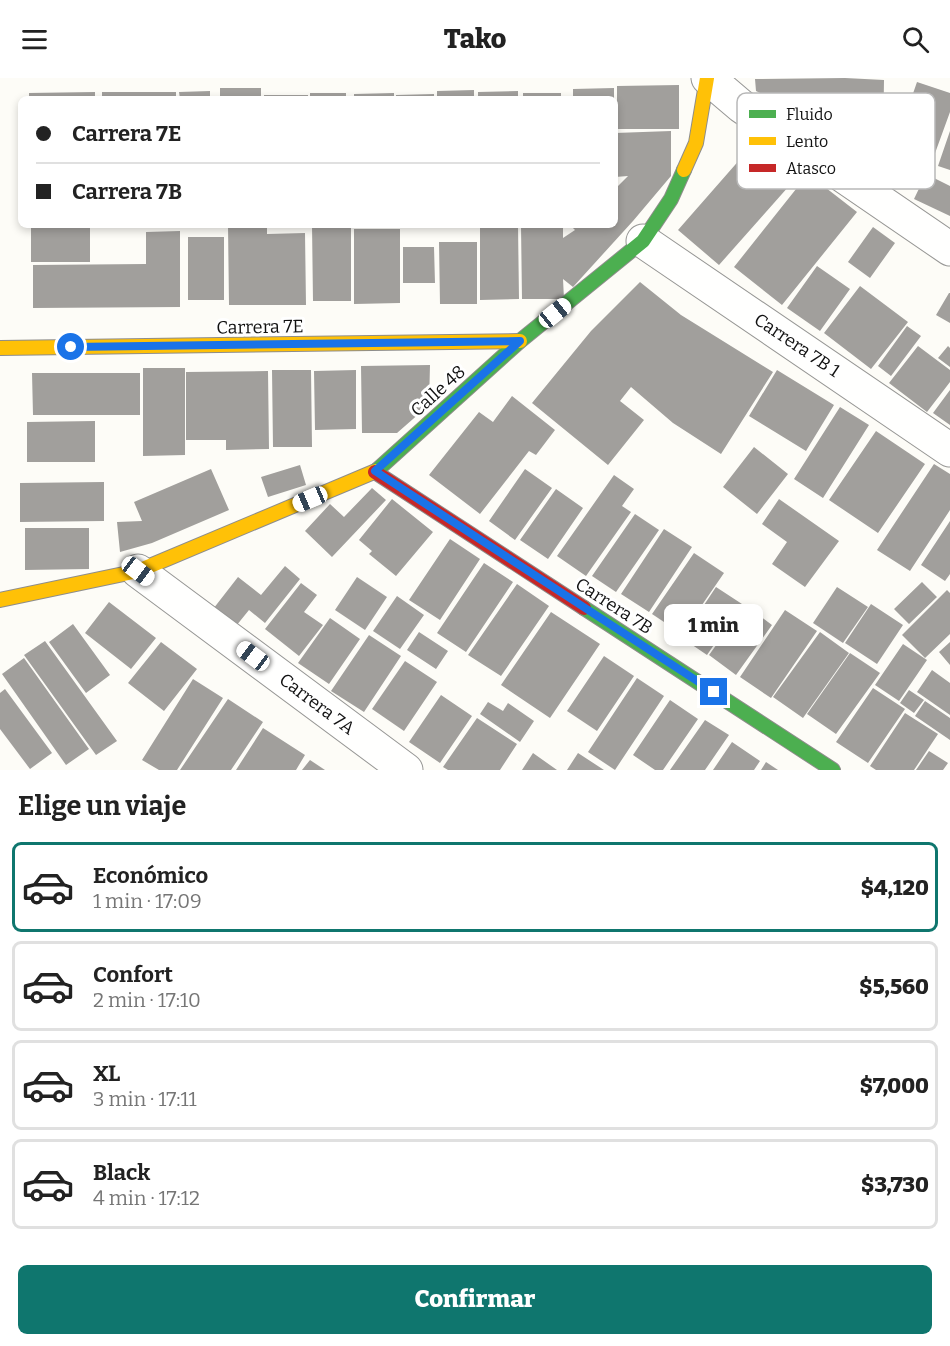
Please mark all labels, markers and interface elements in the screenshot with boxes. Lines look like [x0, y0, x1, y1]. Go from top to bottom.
icon: menu [18, 23, 51, 56]
text: Tako [444, 23, 506, 55]
icon: search [899, 23, 932, 56]
legend [737, 93, 935, 189]
text: Fluido [786, 105, 833, 124]
text: Carrera 7E [72, 120, 181, 147]
text: Lento [786, 132, 828, 151]
text: Atasco [786, 159, 836, 178]
text: Carrera 7B [72, 178, 182, 205]
car [535, 295, 575, 331]
street label: Carrera 7B 1 [750, 308, 845, 382]
street label: Carrera 7E [216, 315, 304, 339]
route start [57, 333, 84, 360]
street label: Calle 48 [406, 361, 470, 421]
car [290, 484, 330, 514]
car [118, 553, 158, 589]
street label: Carrera 7B [571, 573, 657, 639]
callout: 1 min [664, 605, 764, 647]
text: 1 min [688, 613, 739, 637]
car [233, 638, 273, 674]
street label: Carrera 7A [275, 668, 359, 740]
route end [700, 678, 727, 705]
text: Elige un viaje [18, 790, 186, 822]
icon: car [21, 860, 75, 914]
text: Económico [93, 862, 208, 889]
text: $4,120 [861, 874, 929, 901]
text: 1 min · 17:09 [93, 889, 202, 913]
icon: car [21, 959, 75, 1013]
text: Confort [93, 961, 173, 988]
text: $5,560 [859, 973, 929, 1000]
text: 2 min · 17:10 [93, 988, 201, 1012]
icon: car [21, 1058, 75, 1112]
text: XL [93, 1060, 120, 1087]
text: $7,000 [860, 1072, 929, 1099]
text: 3 min · 17:11 [93, 1087, 197, 1111]
icon: car [21, 1157, 75, 1211]
text: Black [93, 1159, 150, 1186]
text: $3,730 [861, 1171, 929, 1198]
text: 4 min · 17:12 [93, 1186, 200, 1210]
button: Confirmar [18, 1265, 932, 1334]

